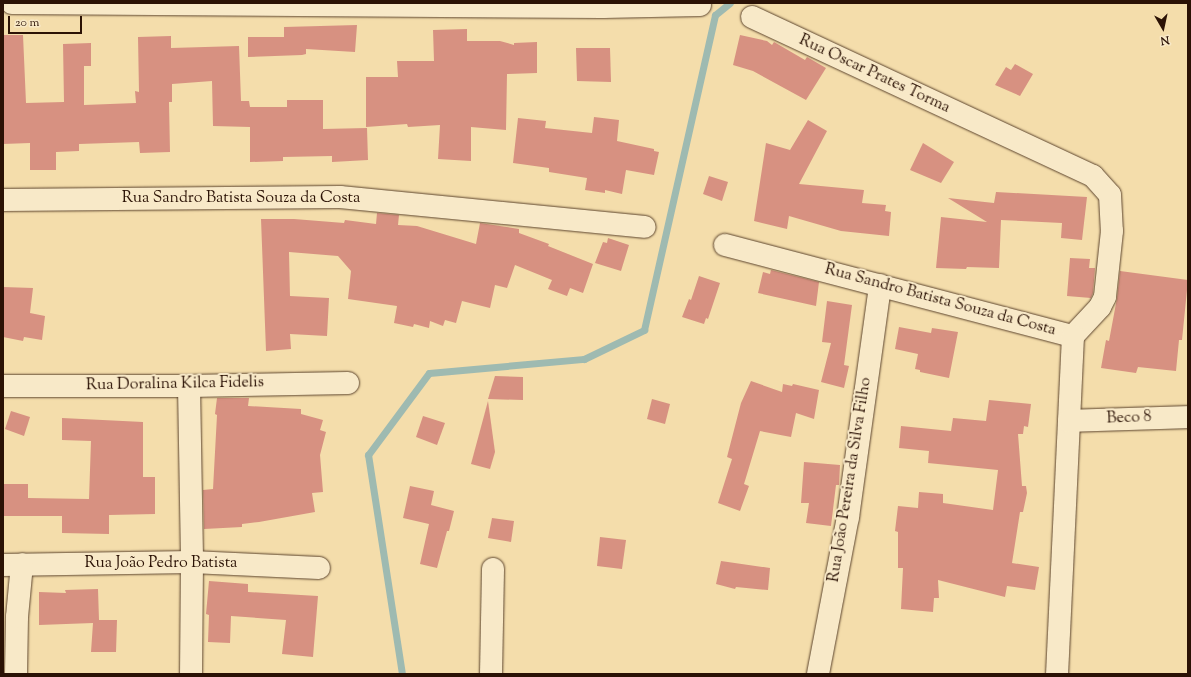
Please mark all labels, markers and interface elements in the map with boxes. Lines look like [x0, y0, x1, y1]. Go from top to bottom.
scale bar [10, 8, 84, 34]
north arrow [1143, 8, 1183, 48]
text: 20 m [15, 14, 39, 32]
text: N [1159, 31, 1170, 48]
street label: Rua Oscar Prates Torma [795, 32, 953, 118]
street label: Rua Sandro Batista Souza da Costa [122, 189, 360, 209]
street label: Rua Sandro Batista Souza da Costa [822, 261, 1058, 341]
street label: Rua Doralina Kilca Fidelis [86, 374, 264, 396]
street label: Rua João Pereira da Silva Filho [825, 376, 877, 584]
street label: Beco 8 [1106, 409, 1152, 429]
street label: Rua João Pedro Batista [84, 554, 238, 574]

